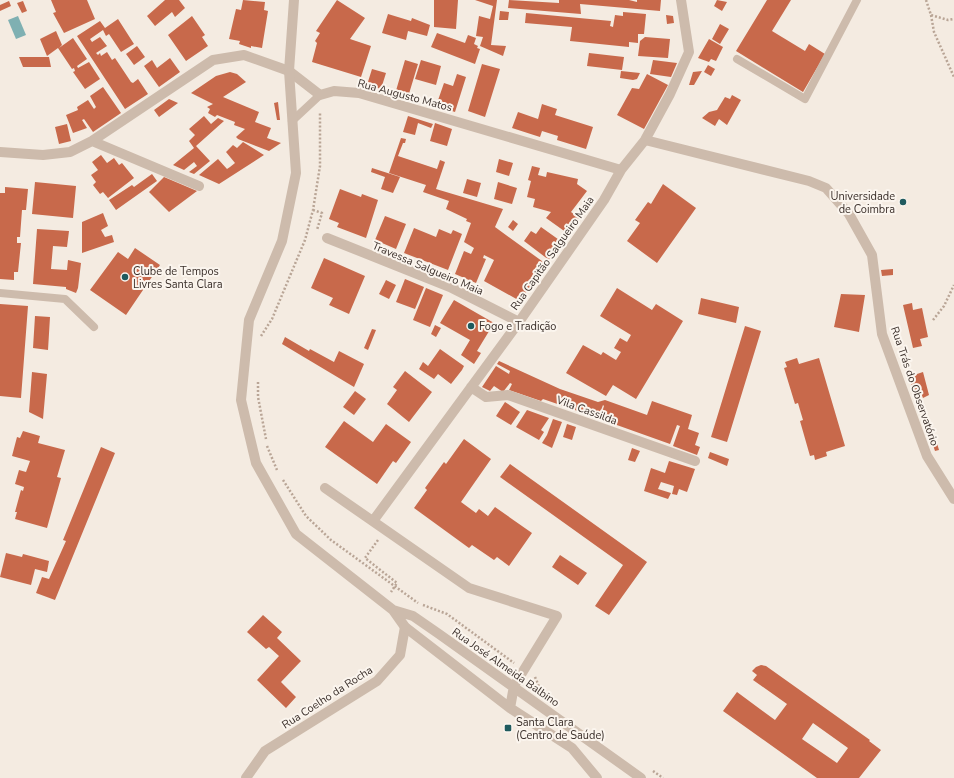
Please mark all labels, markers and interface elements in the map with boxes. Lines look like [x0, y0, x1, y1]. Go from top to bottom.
street label: Rua Augusto Matos [356, 76, 454, 115]
place label: Universidade de Coimbra [831, 189, 895, 217]
street label: Rua Capitão Salgueiro Maia [507, 193, 598, 313]
marker: Universidade de Coimbra [898, 197, 908, 207]
street label: Travessa Salgueiro Maia [370, 238, 486, 299]
place label: Clube de Tempos Livres Santa Clara [133, 264, 223, 292]
marker: Clube de Tempos Livres Santa Clara [120, 272, 130, 282]
place label: Fogo e Tradição [479, 319, 556, 334]
marker: Fogo e Tradição [466, 321, 476, 331]
street label: Rua Trás do Observatório [887, 324, 942, 448]
street label: Vila Cassilda [553, 392, 619, 428]
street label: Rua José Almeida Balbino [449, 625, 562, 710]
street label: Rua Coelho da Rocha [279, 662, 376, 732]
place label: Santa Clara (Centro de Saúde) [516, 715, 605, 743]
marker: Santa Clara (Centro de Saúde) [503, 723, 513, 733]

